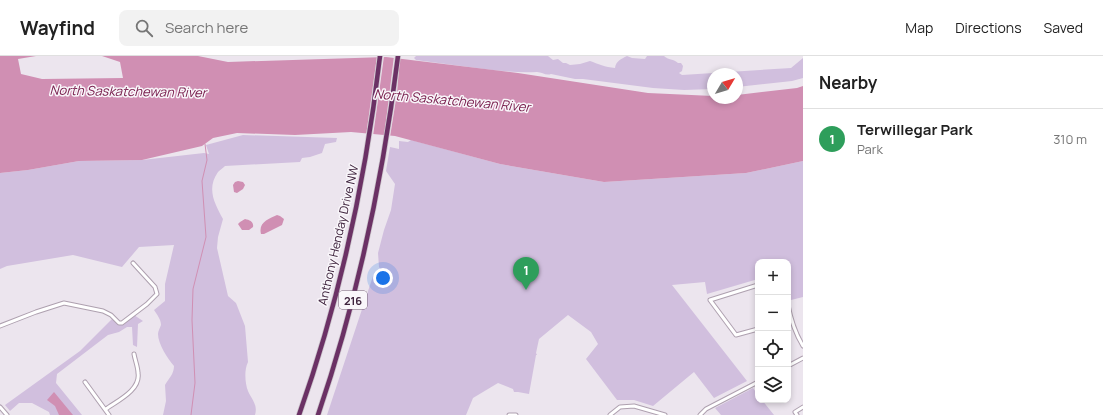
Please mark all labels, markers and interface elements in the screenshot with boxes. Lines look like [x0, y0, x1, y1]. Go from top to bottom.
search box [119, 10, 399, 46]
text: Wayfind [20, 15, 95, 41]
icon: search [133, 17, 155, 39]
text: Search here [165, 17, 248, 38]
text: Map [905, 18, 933, 37]
text: Directions [955, 18, 1022, 37]
text: Saved [1044, 18, 1083, 37]
north arrow [707, 68, 743, 104]
text: Nearby [819, 71, 877, 94]
water label: North Saskatchewan River [49, 81, 209, 101]
water label: North Saskatchewan River [373, 84, 533, 116]
text: Terwillegar Park [857, 119, 973, 140]
text: 1 [829, 130, 835, 148]
text: 310 m [1053, 130, 1087, 148]
text: Park [857, 140, 883, 158]
street label: Anthony Henday Drive NW [314, 162, 363, 307]
pin: 1 [513, 257, 539, 290]
map controls [755, 259, 791, 403]
button: + [755, 259, 791, 295]
your location [373, 268, 393, 288]
road number: 216 [339, 291, 367, 309]
button: − [755, 295, 791, 331]
button: locate [755, 331, 791, 367]
button: layers [755, 367, 791, 403]

